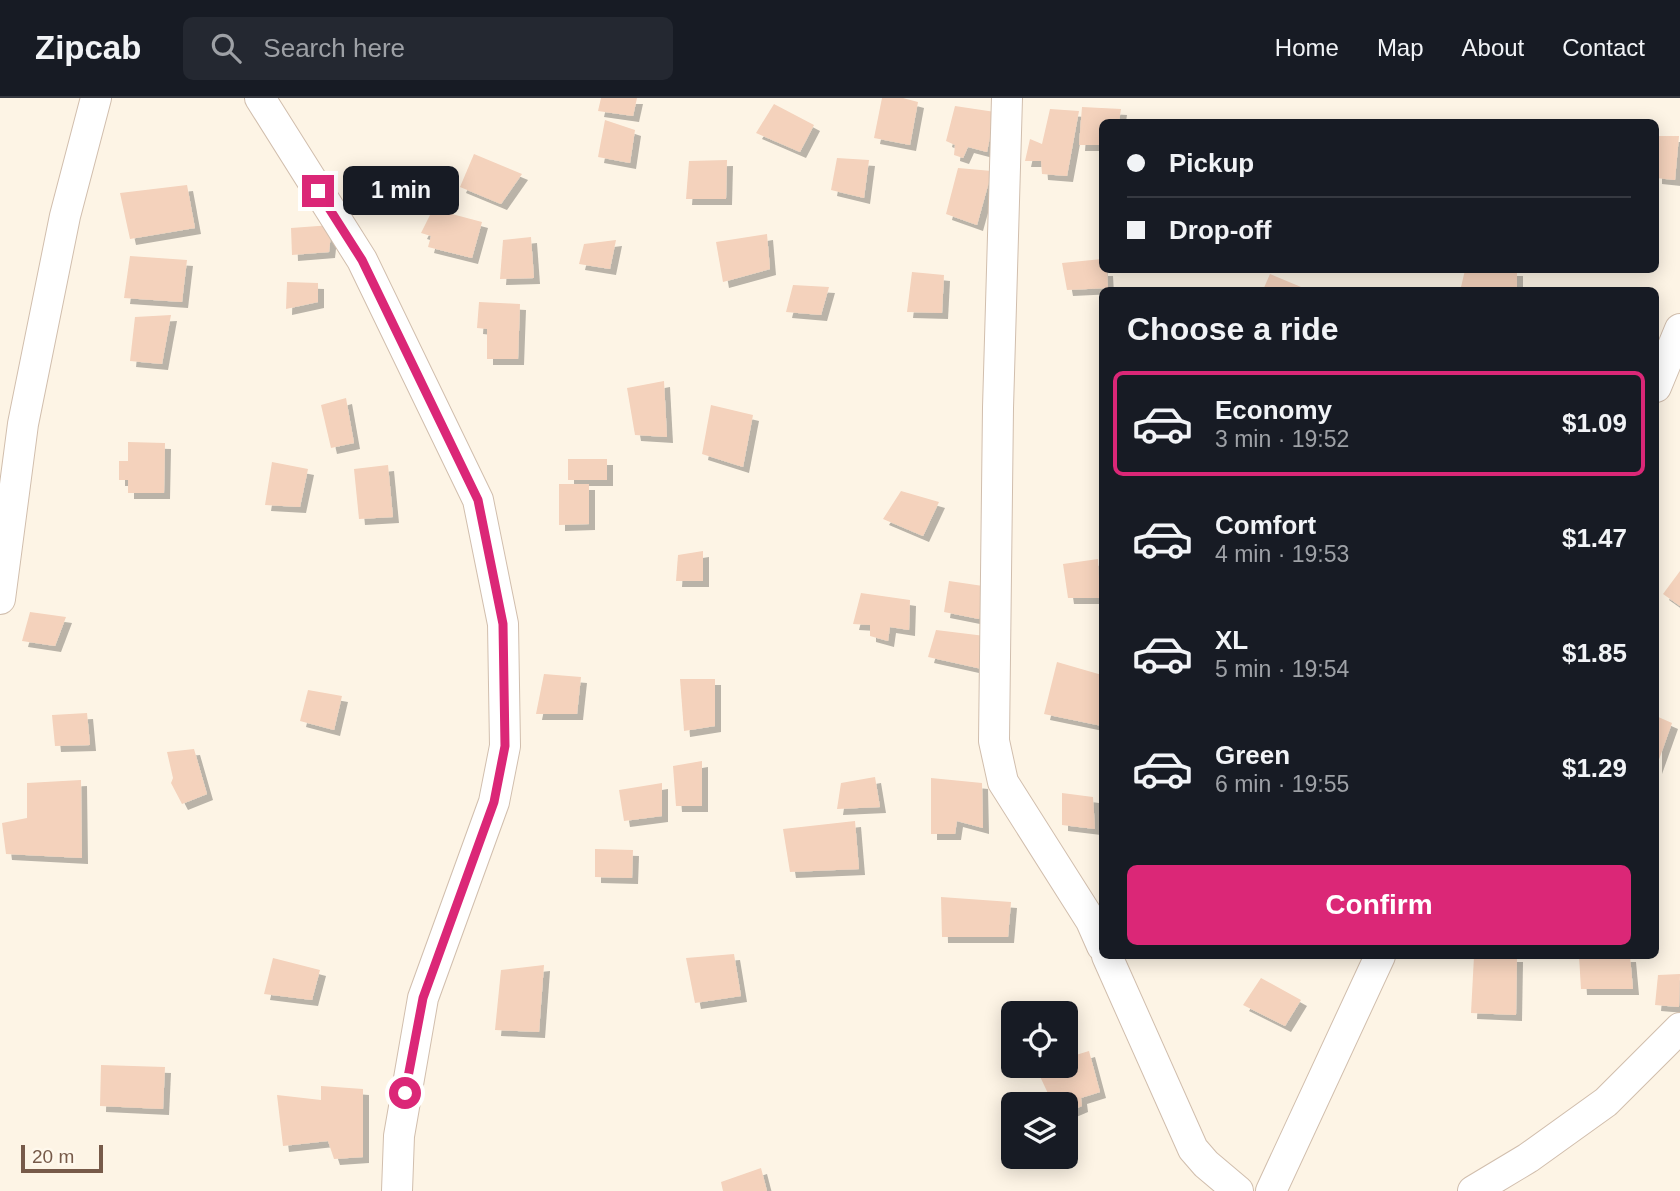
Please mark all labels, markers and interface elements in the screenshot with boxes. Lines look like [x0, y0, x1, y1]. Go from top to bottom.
search box [183, 17, 673, 80]
text: Zipcab [35, 29, 141, 66]
icon: search [207, 29, 245, 67]
text: Search here [263, 33, 405, 63]
text: Home [1275, 34, 1339, 61]
text: Map [1377, 34, 1424, 61]
text: About [1462, 34, 1524, 61]
text: Contact [1562, 34, 1645, 61]
text: Pickup [1169, 148, 1254, 178]
callout: 1 min [342, 166, 458, 216]
route end [302, 175, 334, 207]
text: 1 min [371, 177, 431, 203]
text: Drop-off [1169, 215, 1272, 245]
text: Choose a ride [1127, 311, 1339, 347]
icon: car [1131, 392, 1194, 455]
text: Economy [1215, 395, 1332, 425]
text: $1.09 [1562, 408, 1627, 438]
text: 3 min · 19:52 [1215, 426, 1349, 452]
icon: car [1131, 507, 1194, 570]
text: Comfort [1215, 510, 1316, 540]
text: $1.47 [1562, 523, 1627, 553]
text: 4 min · 19:53 [1215, 541, 1349, 567]
icon: car [1131, 622, 1194, 685]
text: XL [1215, 625, 1248, 655]
text: $1.85 [1562, 638, 1627, 668]
text: 5 min · 19:54 [1215, 656, 1349, 682]
icon: car [1131, 737, 1194, 800]
text: Green [1215, 740, 1290, 770]
text: $1.29 [1562, 753, 1627, 783]
text: 6 min · 19:55 [1215, 771, 1349, 797]
button: Confirm [1127, 865, 1631, 945]
map controls [1001, 1001, 1078, 1169]
button: locate [1001, 1001, 1078, 1078]
route start [389, 1077, 421, 1109]
button: layers [1001, 1092, 1078, 1169]
scale bar [21, 1142, 103, 1174]
text: 20 m [32, 1146, 74, 1167]

